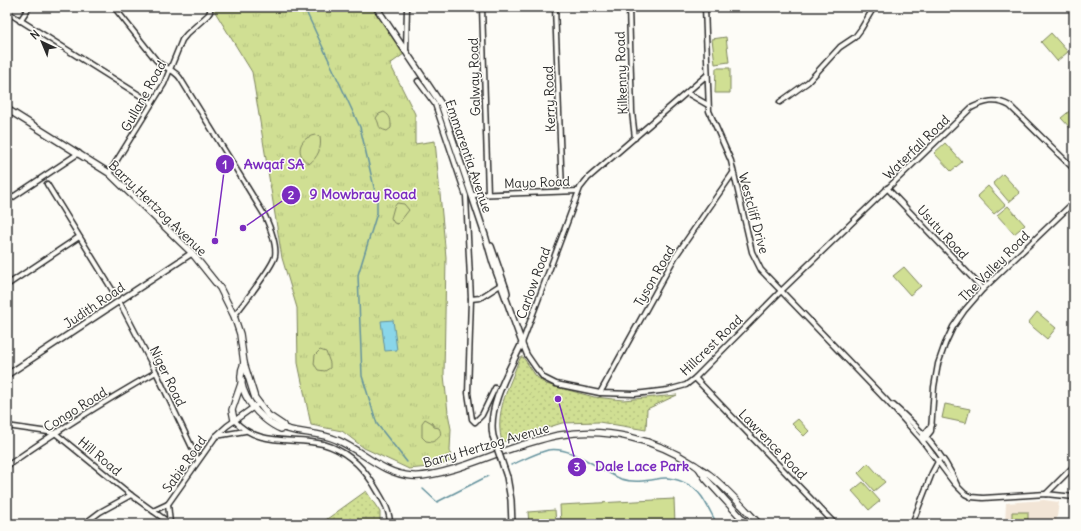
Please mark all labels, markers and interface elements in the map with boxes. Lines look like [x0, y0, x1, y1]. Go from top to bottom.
north arrow [22, 22, 62, 62]
text: N [27, 27, 43, 42]
street label: Kilkenny Road [612, 31, 631, 115]
street label: Galway Road [465, 37, 484, 116]
street label: Gullane Road [117, 58, 170, 135]
street label: Kerry Road [540, 65, 559, 132]
street label: Emmarentia Avenue [441, 97, 496, 215]
street label: Waterfall Road [879, 111, 954, 183]
callout: Awqaf SA [215, 151, 312, 177]
text: Awqaf SA [244, 155, 304, 173]
street label: Barry Hertzog Avenue [105, 157, 210, 260]
text: 1 [223, 157, 227, 172]
street label: Westcliff Drive [735, 171, 773, 256]
street label: Mayo Road [504, 173, 571, 192]
callout: 9 Mowbray Road [281, 182, 424, 208]
text: 9 Mowbray Road [310, 185, 417, 203]
text: 2 [288, 187, 295, 202]
street label: Usutu Road [913, 202, 972, 263]
street label: The Valley Road [955, 227, 1034, 305]
street label: Tyson Road [630, 242, 679, 310]
street label: Carlow Road [513, 245, 554, 321]
street label: Judith Road [60, 279, 128, 332]
street label: Hillcrest Road [676, 311, 746, 379]
street label: Niger Road [146, 343, 190, 409]
street label: Congo Road [40, 383, 110, 436]
street label: Lawrence Road [735, 406, 811, 483]
street label: Barry Hertzog Avenue [421, 419, 551, 472]
street label: Sabie Road [159, 432, 210, 496]
street label: Hill Road [74, 433, 125, 480]
callout: Dale Lace Park [567, 454, 697, 480]
text: Dale Lace Park [595, 457, 689, 475]
text: 3 [574, 459, 581, 474]

